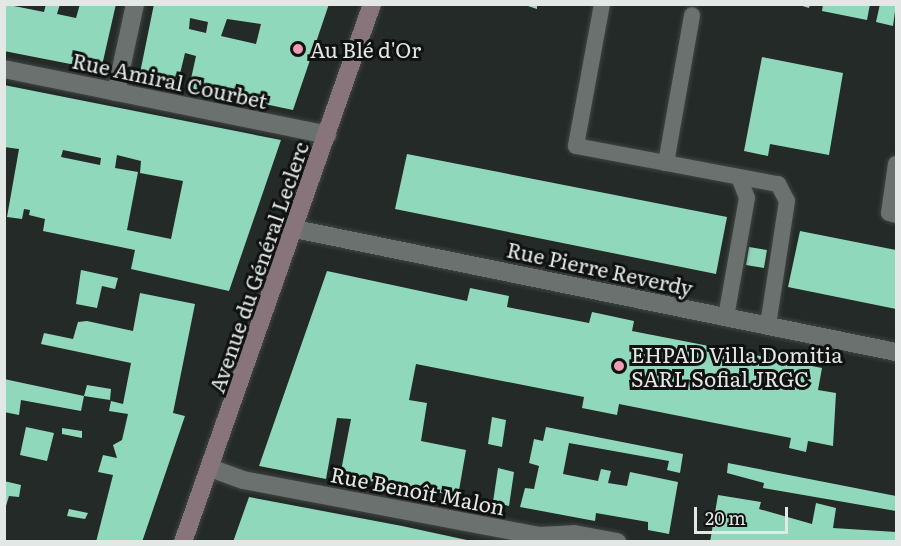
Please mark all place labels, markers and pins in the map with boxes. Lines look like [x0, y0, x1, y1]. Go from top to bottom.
place label: Au Blé d'Or [310, 36, 421, 62]
marker: Au Blé d'Or [291, 42, 305, 56]
place label: EHPAD Villa Domitia SARL Sofial JRGC [631, 341, 843, 391]
marker: EHPAD Villa Domitia SARL Sofial JRGC [612, 359, 626, 373]

